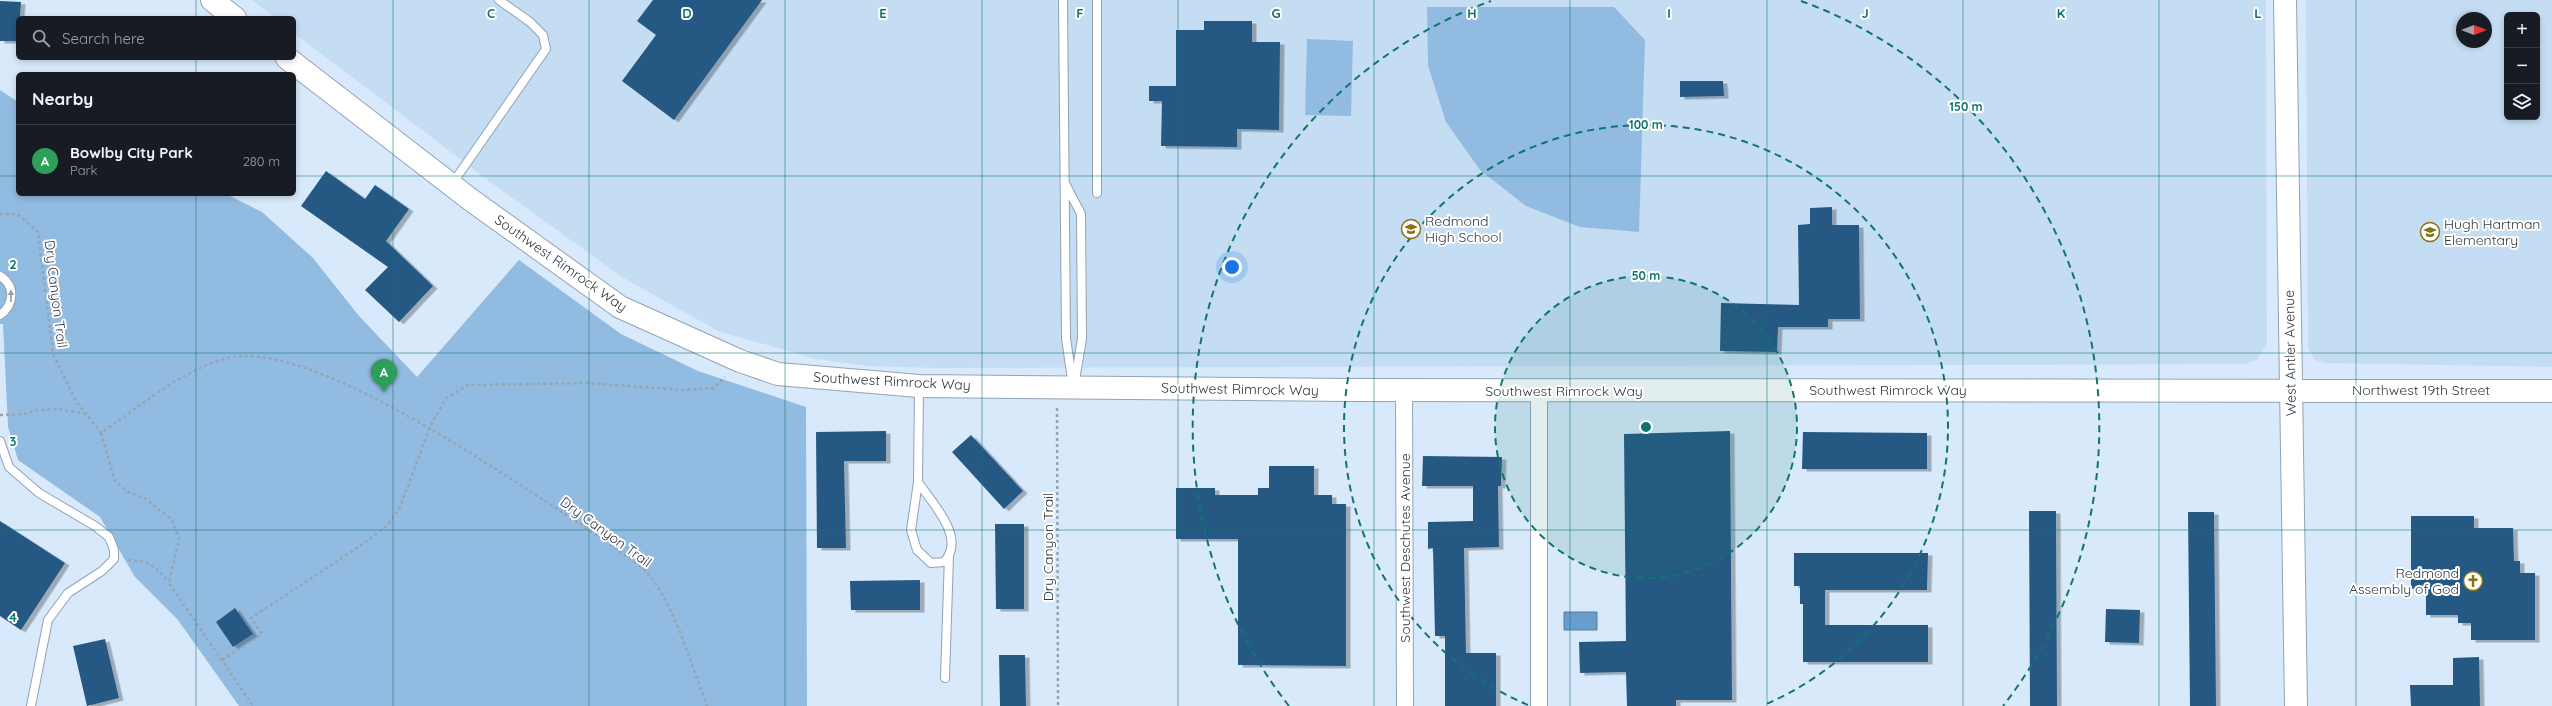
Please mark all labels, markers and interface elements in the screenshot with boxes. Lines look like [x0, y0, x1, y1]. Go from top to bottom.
text: C [487, 5, 495, 21]
text: D [682, 5, 692, 21]
text: E [879, 5, 887, 21]
text: F [1076, 5, 1084, 21]
text: G [1271, 5, 1281, 21]
text: H [1467, 5, 1477, 21]
text: I [1667, 5, 1671, 21]
text: J [1861, 5, 1869, 21]
text: K [2057, 5, 2066, 21]
text: L [2254, 5, 2262, 21]
north arrow [2456, 12, 2492, 48]
map controls [2504, 12, 2540, 120]
button: + [2504, 12, 2540, 48]
search box [16, 16, 296, 60]
icon: search [30, 27, 52, 49]
text: Search here [62, 29, 145, 48]
button: − [2504, 48, 2540, 84]
button: layers [2504, 84, 2540, 120]
text: Nearby [32, 88, 93, 109]
text: 150 m [1949, 99, 1983, 114]
text: 100 m [1629, 117, 1663, 132]
text: Bowlby City Park [70, 143, 193, 162]
text: A [41, 153, 49, 169]
text: 280 m [243, 153, 280, 169]
text: Park [70, 162, 98, 178]
street label: Southwest Rimrock Way [491, 210, 631, 316]
place label: Redmond High School [1425, 212, 1502, 246]
place label: Hugh Hartman Elementary [2444, 215, 2540, 249]
school or university icon: Redmond High School [1400, 218, 1422, 240]
school or university icon: Hugh Hartman Elementary [2419, 221, 2441, 243]
street label: Dry Canyon Trail [40, 239, 72, 349]
text: 2 [9, 256, 17, 272]
your location [1222, 257, 1242, 277]
text: 50 m [1632, 268, 1660, 283]
one-way arrow [7, 290, 14, 302]
street label: West Antler Avenue [2280, 290, 2300, 416]
pin: A [371, 359, 397, 392]
street label: Southwest Rimrock Way [813, 368, 971, 394]
street label: Southwest Rimrock Way [1161, 379, 1319, 399]
street label: Southwest Rimrock Way [1809, 381, 1967, 399]
street label: Northwest 19th Street [2352, 381, 2490, 399]
street label: Southwest Rimrock Way [1485, 382, 1643, 400]
centre of rings [1639, 420, 1653, 434]
text: 3 [10, 433, 17, 449]
street label: Southwest Deschutes Avenue [1396, 453, 1414, 643]
street label: Dry Canyon Trail [557, 493, 655, 571]
street label: Dry Canyon Trail [1039, 493, 1057, 601]
place label: Redmond Assembly of God [2349, 564, 2459, 598]
church icon: Redmond Assembly of God [2462, 570, 2484, 592]
text: 4 [9, 609, 17, 625]

